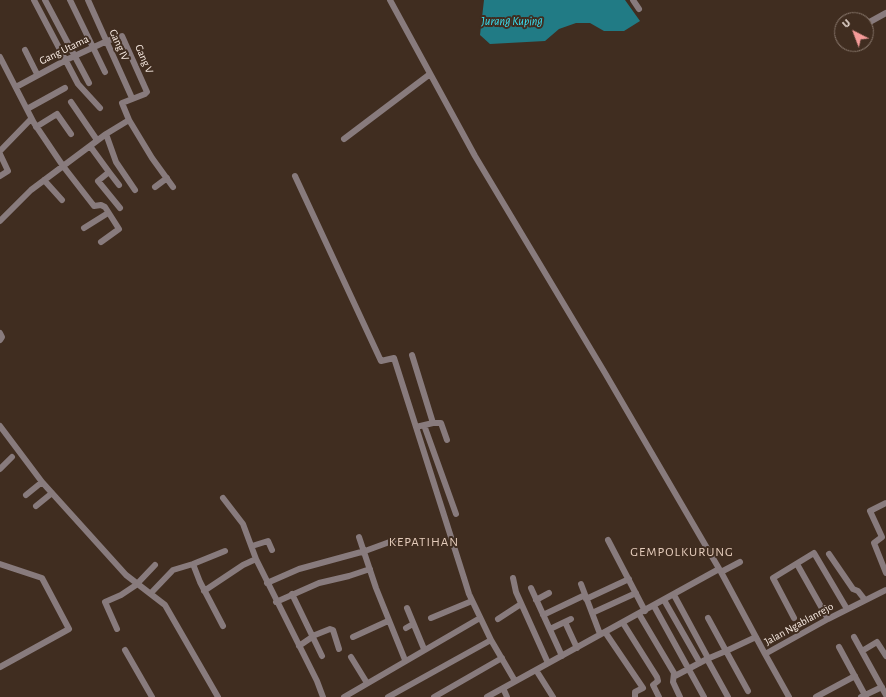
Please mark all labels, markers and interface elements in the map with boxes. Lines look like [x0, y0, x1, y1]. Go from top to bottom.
north arrow [834, 12, 874, 52]
water label: Jurang Kuping [481, 14, 543, 28]
text: U [840, 17, 853, 30]
street label: Gang IV [106, 27, 132, 63]
street label: Gang Utama [37, 32, 91, 68]
street label: Gang V [132, 42, 156, 76]
district label: KEPATIHAN [389, 534, 459, 550]
district label: GEMPOLKURUNG [630, 544, 734, 560]
street label: Jalan Ngablanrejo [762, 600, 836, 648]

